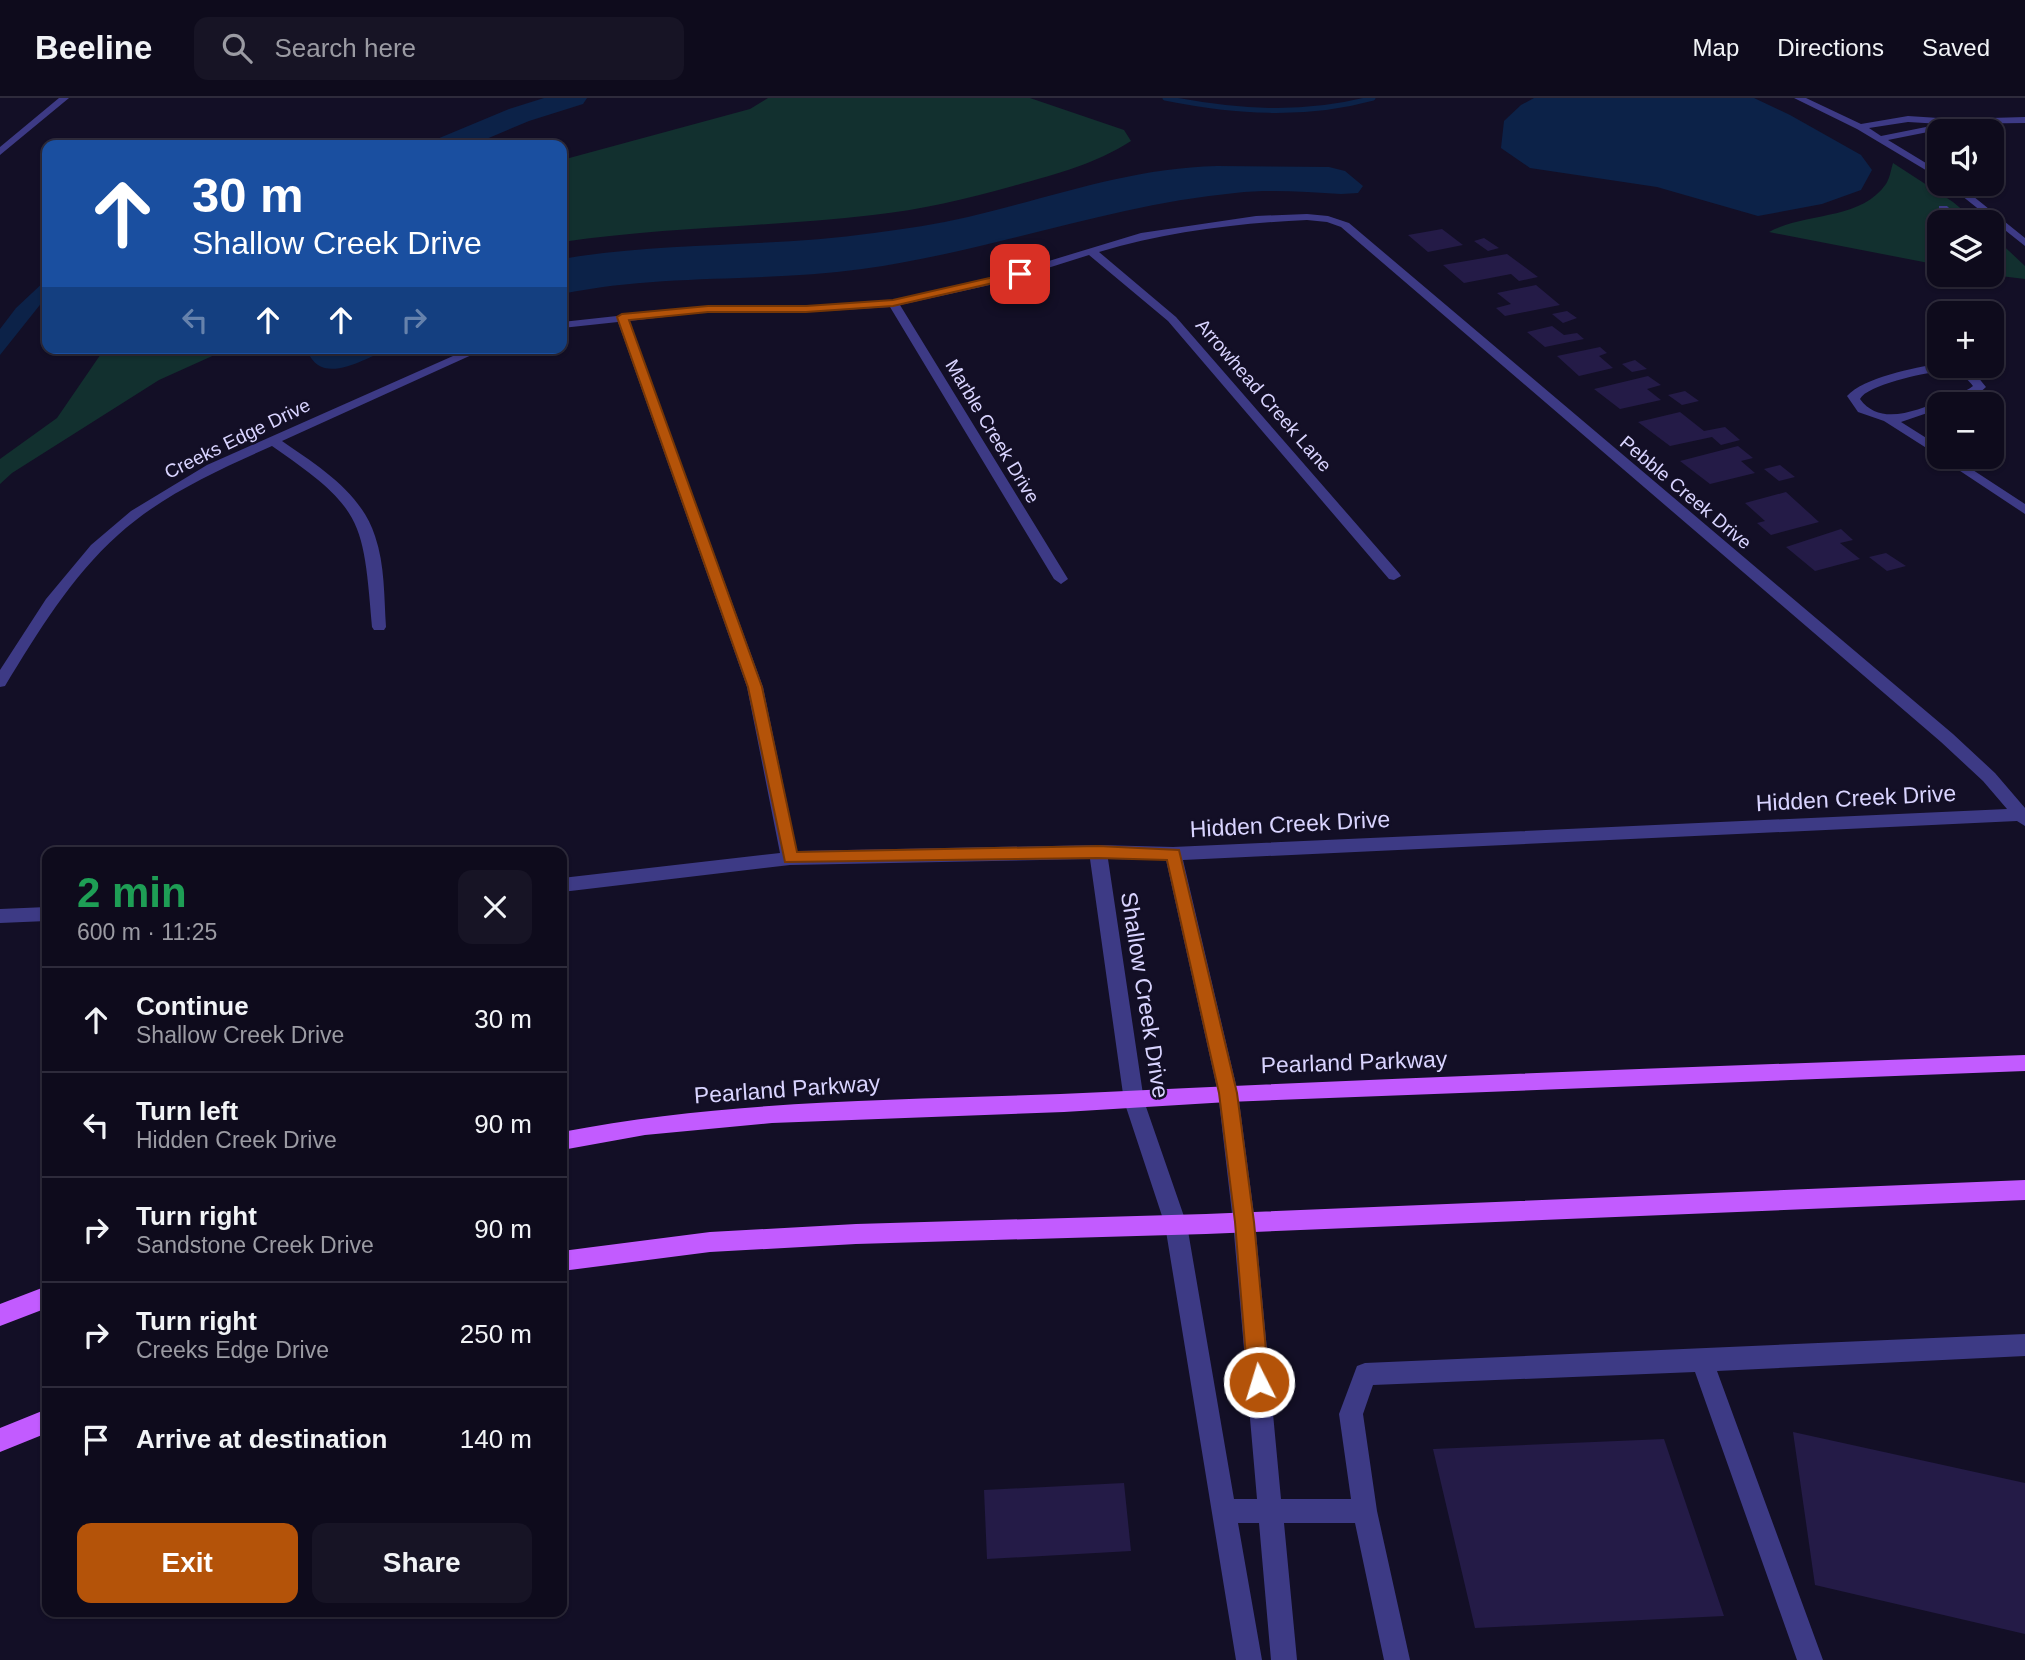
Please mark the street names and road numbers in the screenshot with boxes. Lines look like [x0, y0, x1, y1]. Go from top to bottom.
street label: Arrowhead Creek Lane [1192, 315, 1336, 476]
street label: Marble Creek Drive [941, 356, 1044, 507]
street label: Creeks Edge Drive [161, 394, 313, 483]
street label: Pebble Creek Drive [1616, 431, 1756, 553]
street label: Hidden Creek Drive [1755, 780, 1957, 816]
street label: Hidden Creek Drive [1189, 806, 1391, 842]
street label: Shallow Creek Drive [1116, 890, 1174, 1100]
street label: Pearland Parkway [1260, 1046, 1448, 1078]
street label: Pearland Parkway [693, 1069, 882, 1108]

